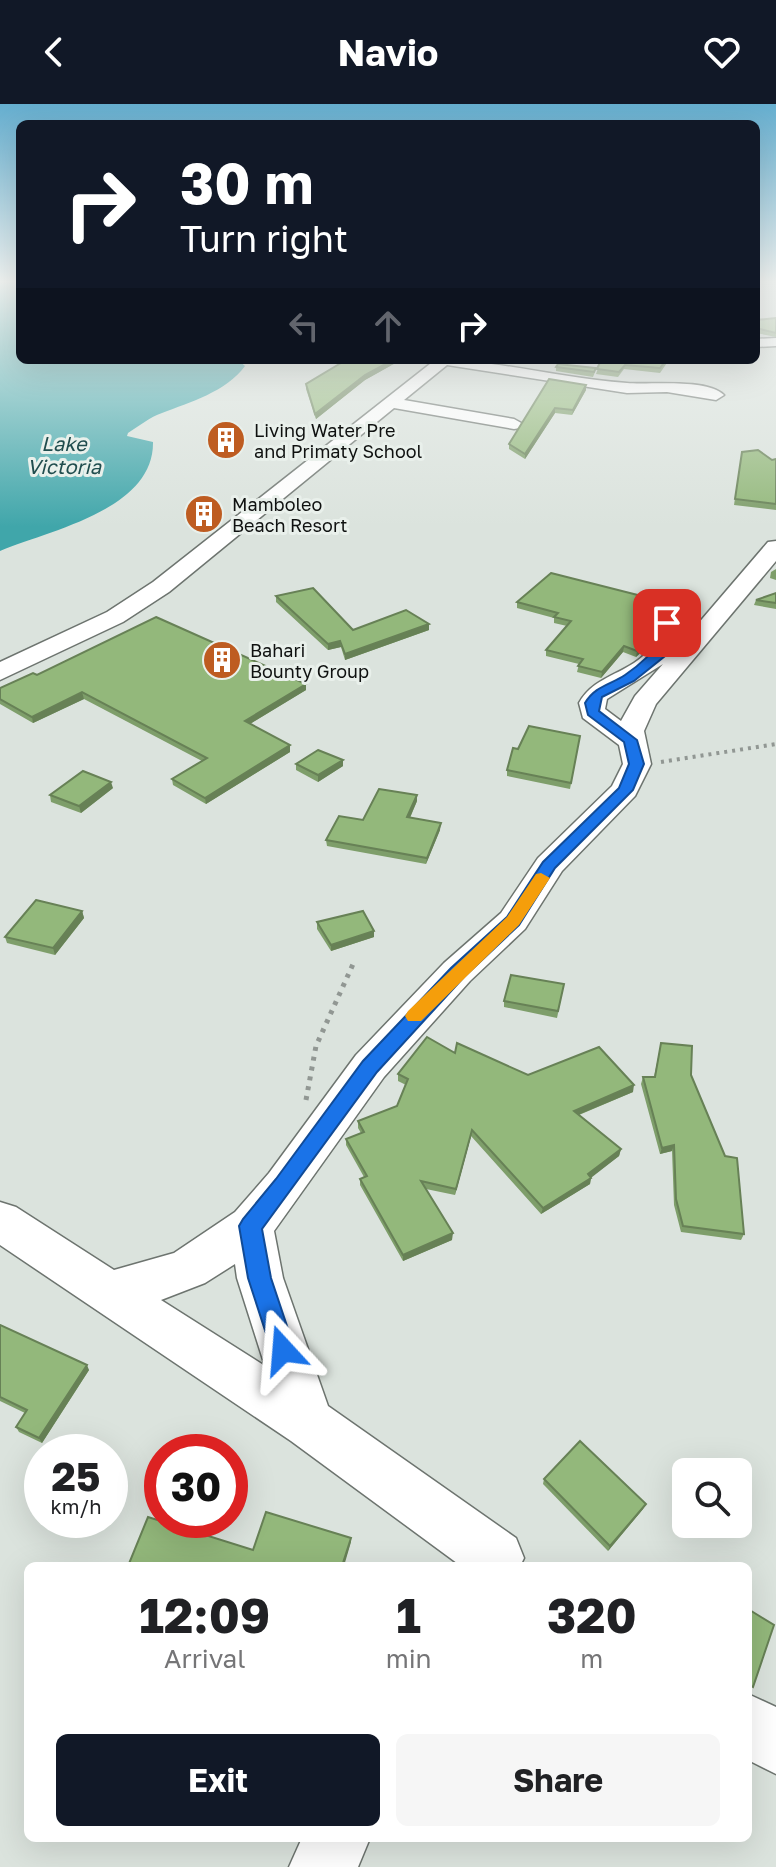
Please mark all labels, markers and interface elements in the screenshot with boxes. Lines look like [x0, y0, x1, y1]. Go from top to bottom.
icon: back [32, 30, 76, 74]
icon: heart [700, 30, 744, 74]
text: Navio [338, 31, 438, 74]
text: 30 m [180, 149, 314, 216]
icon: right [48, 152, 152, 256]
text: Turn right [180, 217, 348, 260]
icon: left [282, 304, 326, 348]
icon: ahead [366, 304, 410, 348]
icon: right [450, 304, 494, 348]
building icon: Living Water Pre and Primaty School [205, 419, 247, 461]
place label: Living Water Pre and Primaty School [254, 419, 423, 462]
water label: Lake Victoria [27, 431, 102, 478]
building icon: Mamboleo Beach Resort [183, 493, 225, 535]
place label: Mamboleo Beach Resort [232, 493, 347, 536]
pin [633, 589, 701, 657]
icon: arrive [645, 601, 689, 645]
building icon: Bahari Bounty Group [201, 639, 243, 681]
place label: Bahari Bounty Group [250, 639, 369, 682]
position arrow [241, 1308, 325, 1392]
speed limit sign: 30 [144, 1434, 248, 1538]
text: 25 [52, 1452, 100, 1500]
map controls [672, 1458, 752, 1538]
button: search [672, 1458, 752, 1538]
text: km/h [51, 1494, 101, 1518]
text: 12:09 [139, 1586, 270, 1644]
text: 1 [396, 1586, 421, 1644]
text: 320 [547, 1586, 637, 1644]
text: Arrival [164, 1643, 246, 1674]
text: min [386, 1643, 432, 1674]
text: m [580, 1643, 603, 1674]
button: Exit [56, 1734, 380, 1826]
button: Share [396, 1734, 720, 1826]

